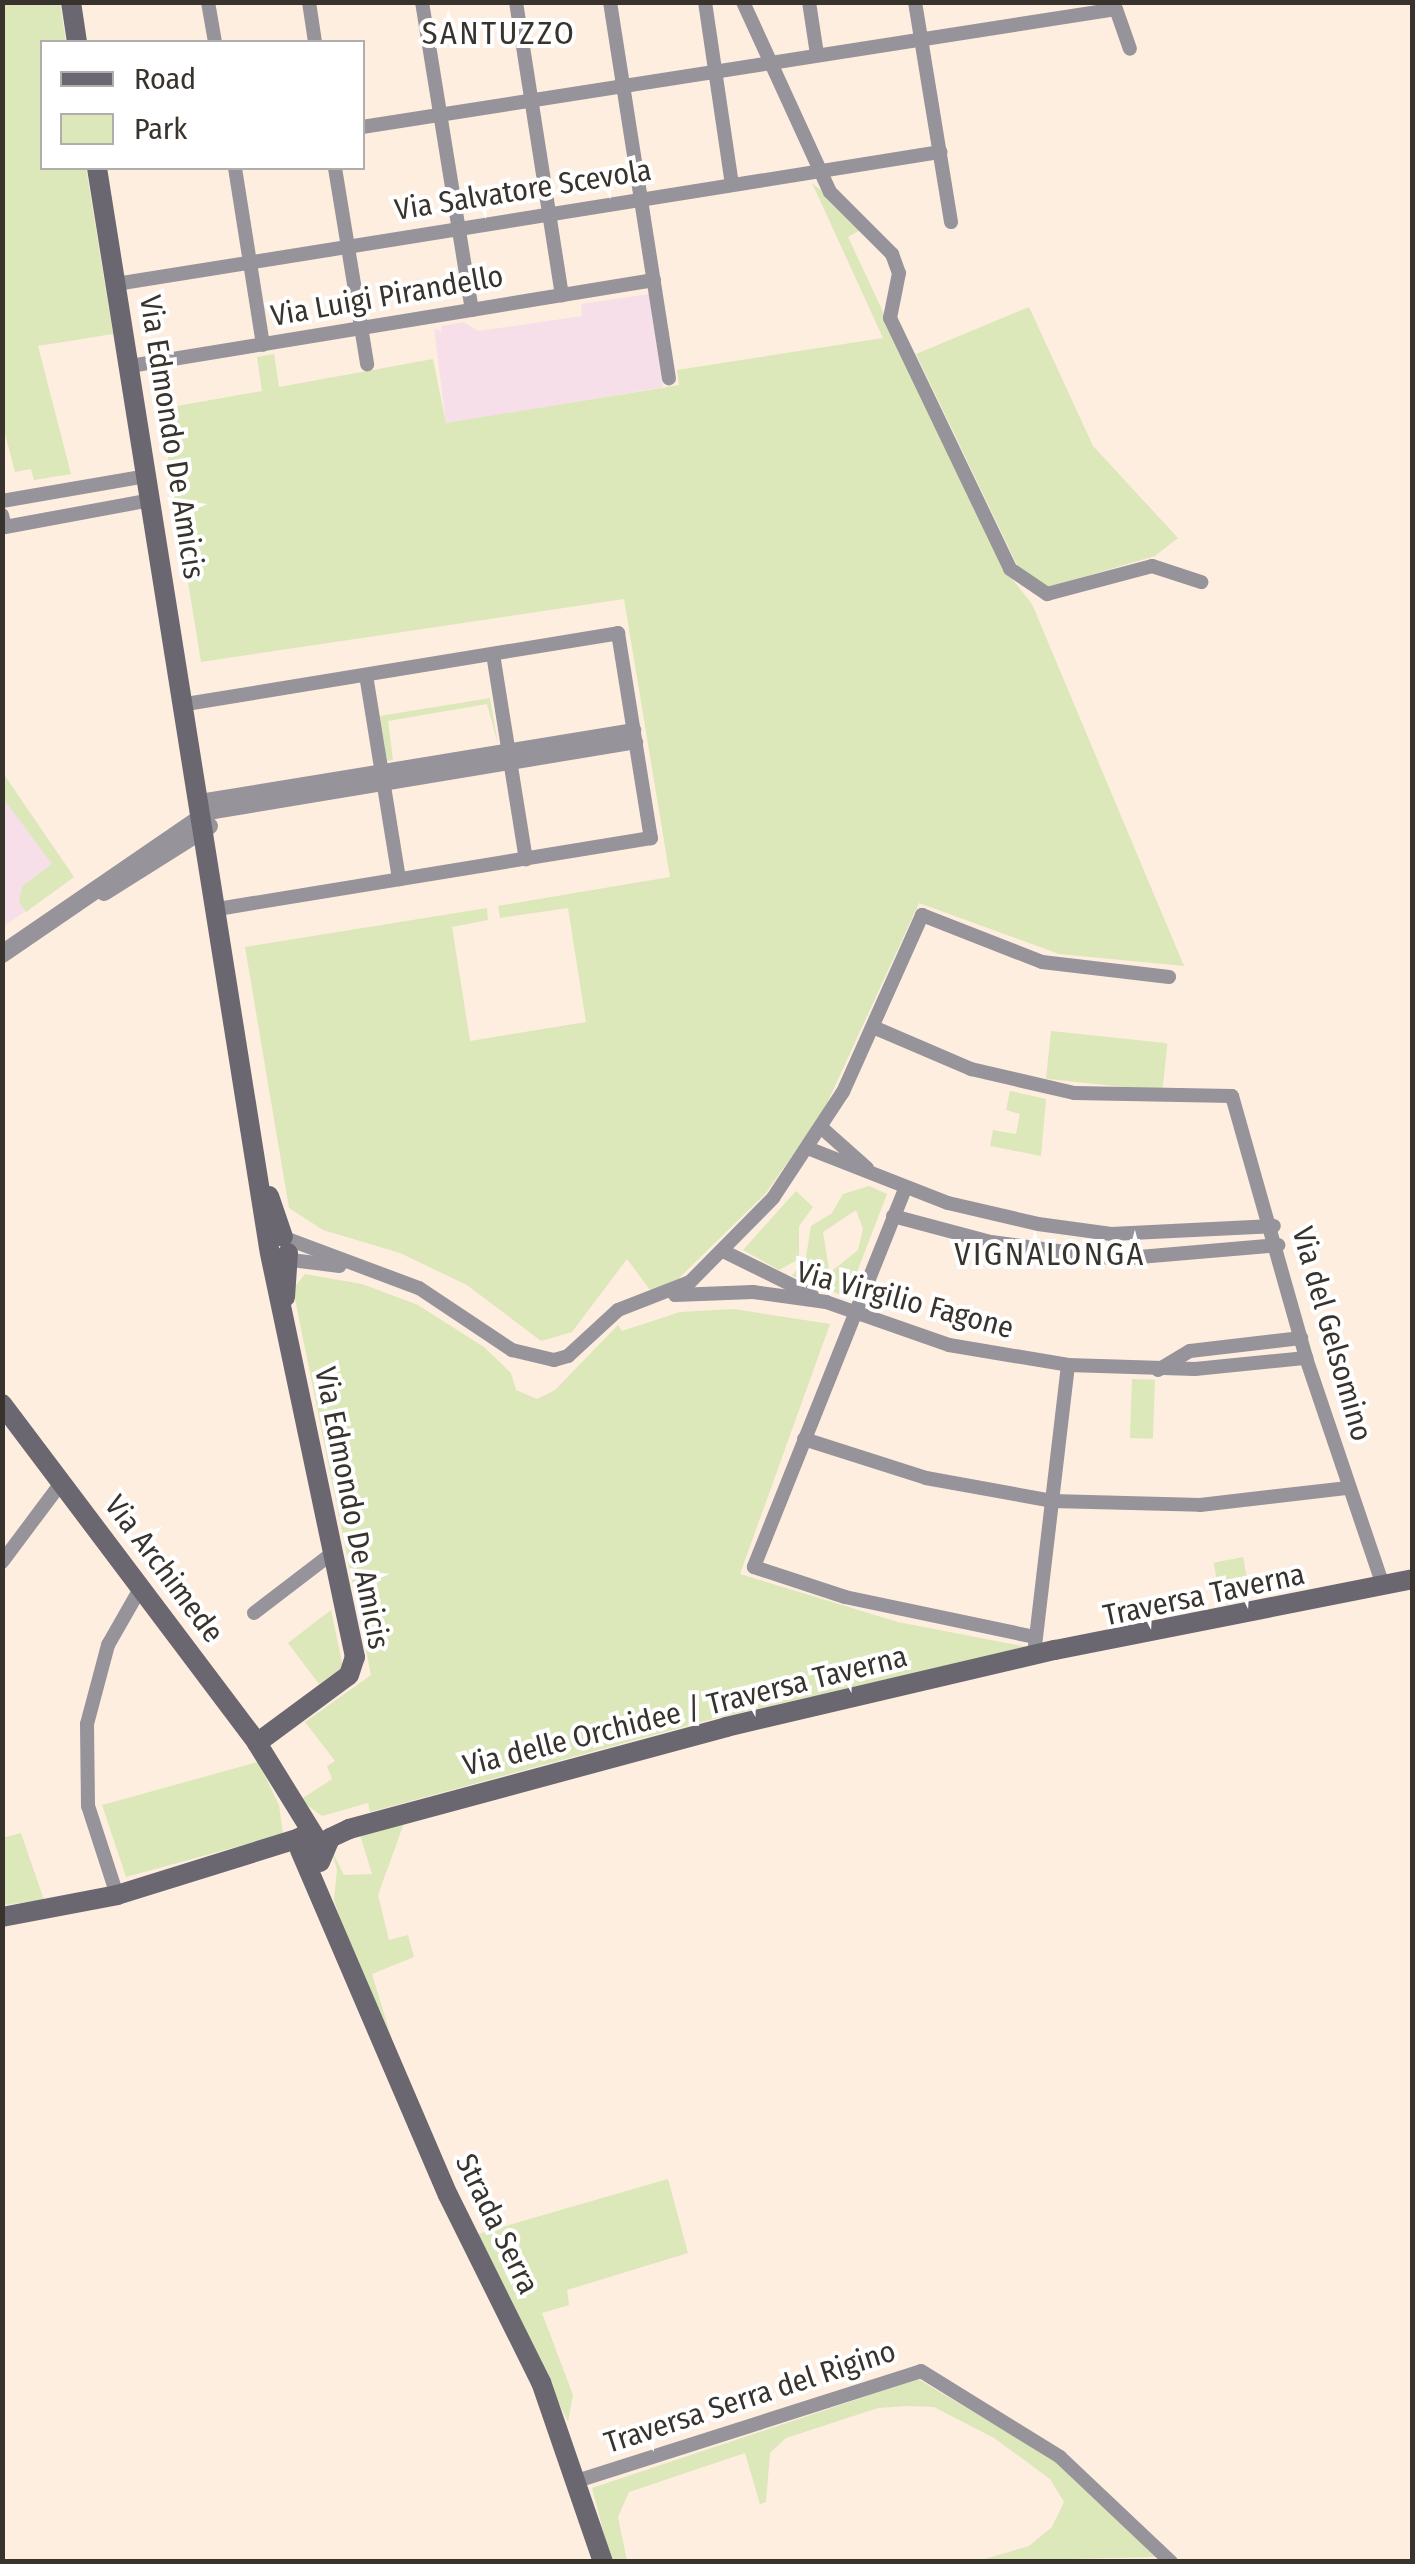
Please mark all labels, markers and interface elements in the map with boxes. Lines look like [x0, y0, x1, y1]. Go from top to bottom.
district label: SANTUZZO [422, 14, 576, 52]
legend [40, 40, 365, 170]
text: Road [134, 61, 196, 97]
text: Park [134, 111, 187, 147]
street label: Via Salvatore Scevola [392, 152, 654, 228]
street label: Via Luigi Pirandello [268, 258, 506, 334]
street label: Via Edmondo De Amicis [132, 293, 212, 581]
street label: Via del Gelsomino [1284, 1223, 1380, 1445]
district label: VIGNALONGA [954, 1235, 1146, 1273]
street label: Via Virgilio Fagone [793, 1254, 1017, 1346]
street label: Via Edmondo De Amicis [307, 1364, 397, 1652]
street label: Via Archimede [97, 1488, 231, 1650]
street label: Traversa Taverna [1100, 1556, 1308, 1634]
street label: Via delle Orchidee / Traversa Taverna [459, 1638, 911, 1784]
street label: Strada Serra [448, 2148, 546, 2300]
street label: Traversa Serra del Rigino [600, 2333, 900, 2461]

